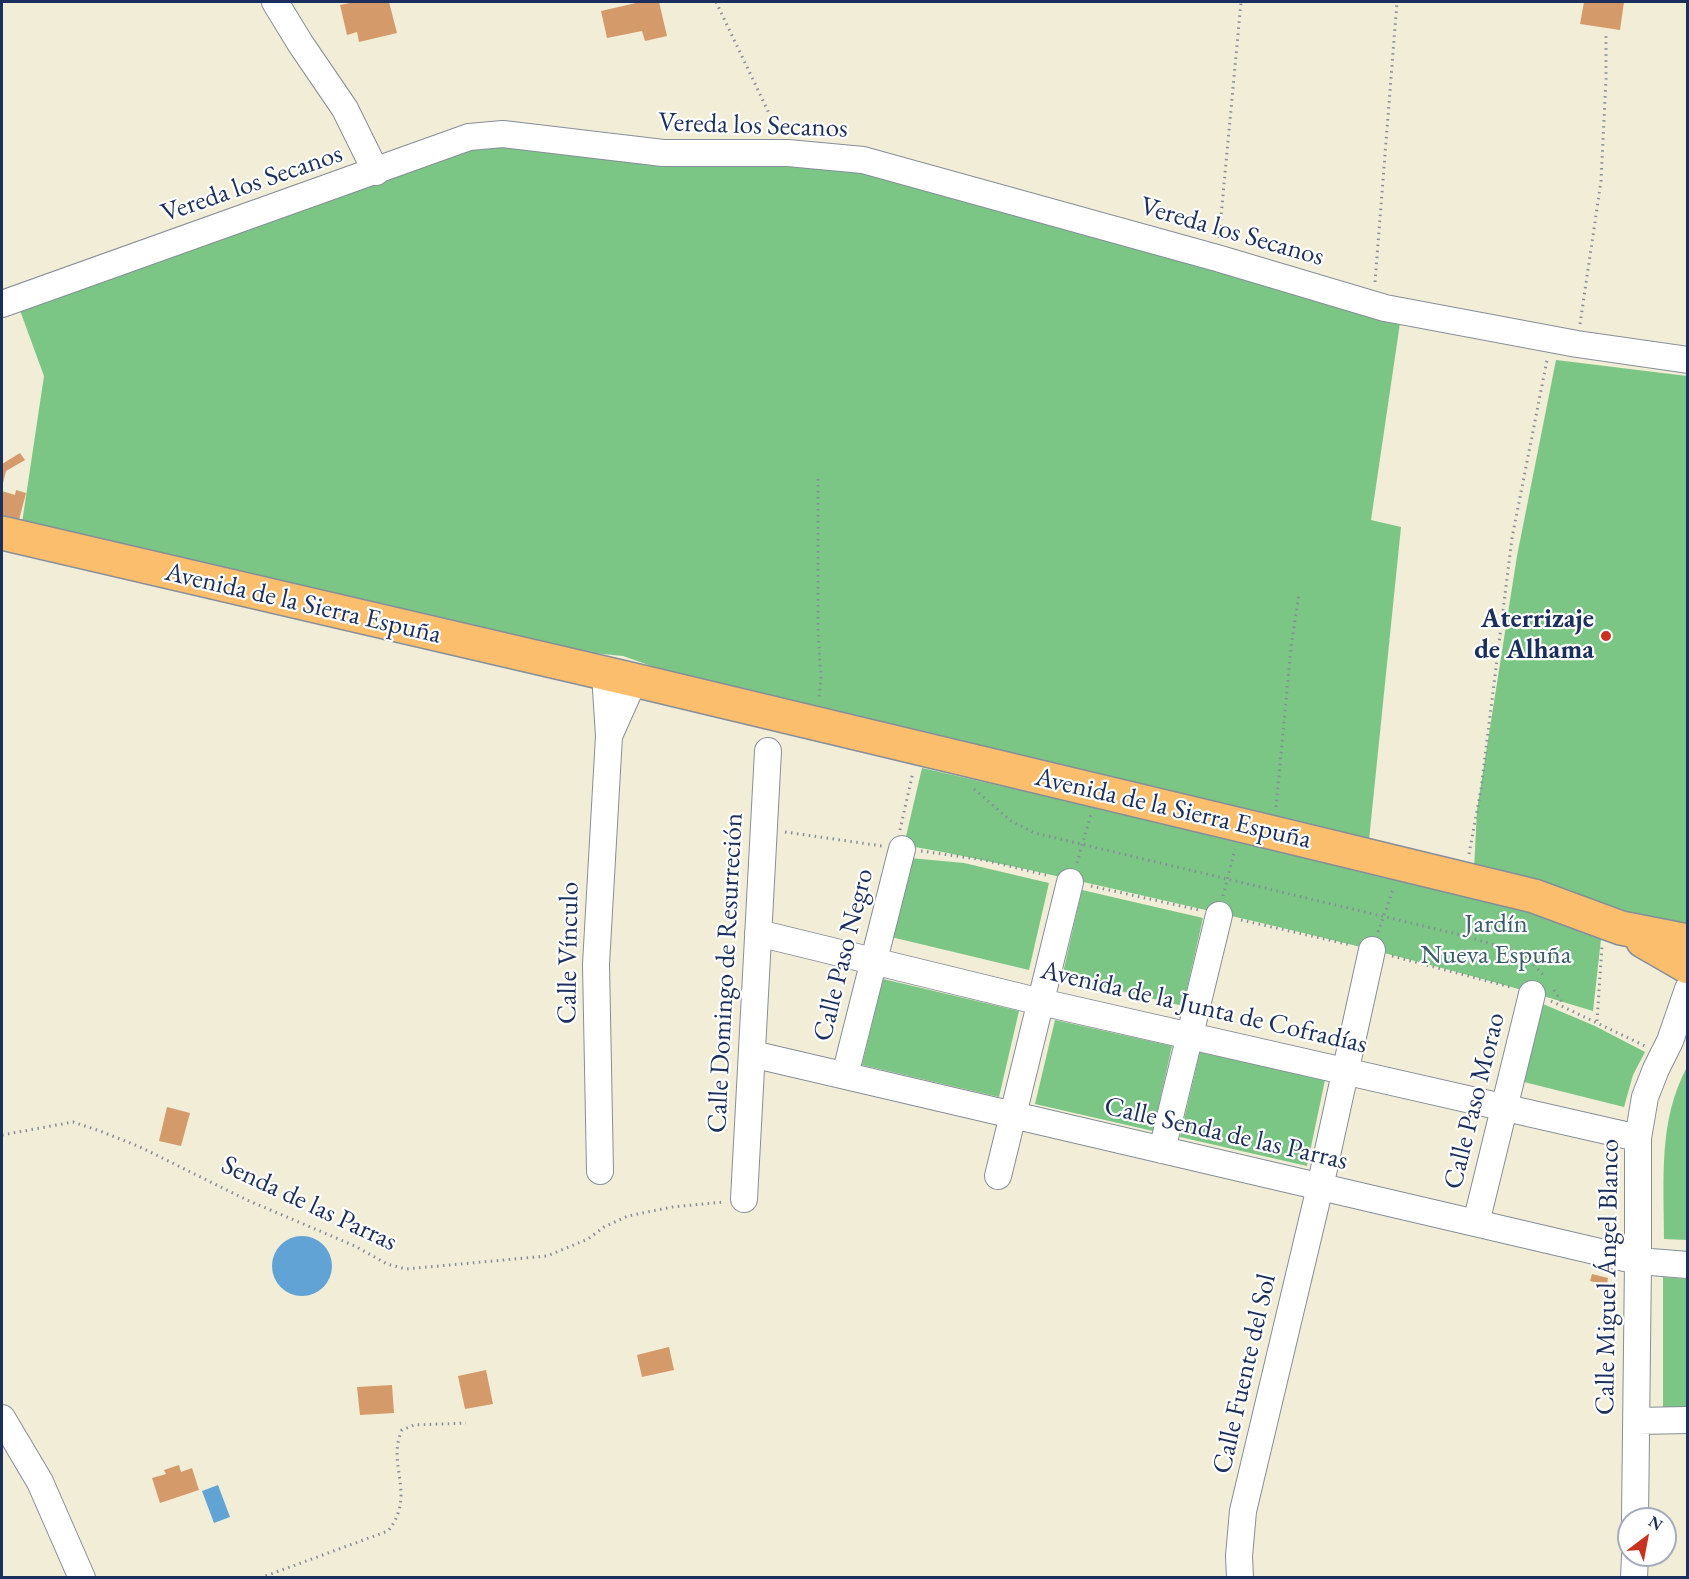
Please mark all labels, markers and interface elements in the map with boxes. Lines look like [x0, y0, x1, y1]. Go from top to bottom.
street label: Vereda los Secanos [658, 107, 848, 145]
street label: Vereda los Secanos [157, 138, 347, 230]
street label: Vereda los Secanos [1136, 190, 1328, 274]
street label: Avenida de la Sierra Espuña [162, 556, 444, 652]
place label: Aterrizaje de Alhama [1474, 604, 1594, 667]
marker: Aterrizaje de Alhama [1599, 629, 1613, 643]
street label: Avenida de la Sierra Espuña [1032, 761, 1314, 857]
street label: Calle Domingo de Resurreción [701, 812, 751, 1134]
street label: Calle Paso Negro [807, 865, 881, 1045]
street label: Calle Vínculo [552, 882, 586, 1024]
park label: Jardín Nueva Espuña [1421, 909, 1571, 972]
street label: Avenida de la Junta de Cofradías [1038, 955, 1370, 1061]
street label: Calle Paso Morao [1437, 1009, 1513, 1193]
street label: Calle Senda de las Parras [1101, 1090, 1351, 1178]
street label: Calle Miguel Ángel Blanco [1589, 1139, 1627, 1415]
street label: Senda de las Parras [216, 1149, 402, 1259]
street label: Calle Fuente del Sol [1206, 1271, 1284, 1477]
north arrow [1617, 1507, 1677, 1567]
text: N [1645, 1511, 1667, 1535]

